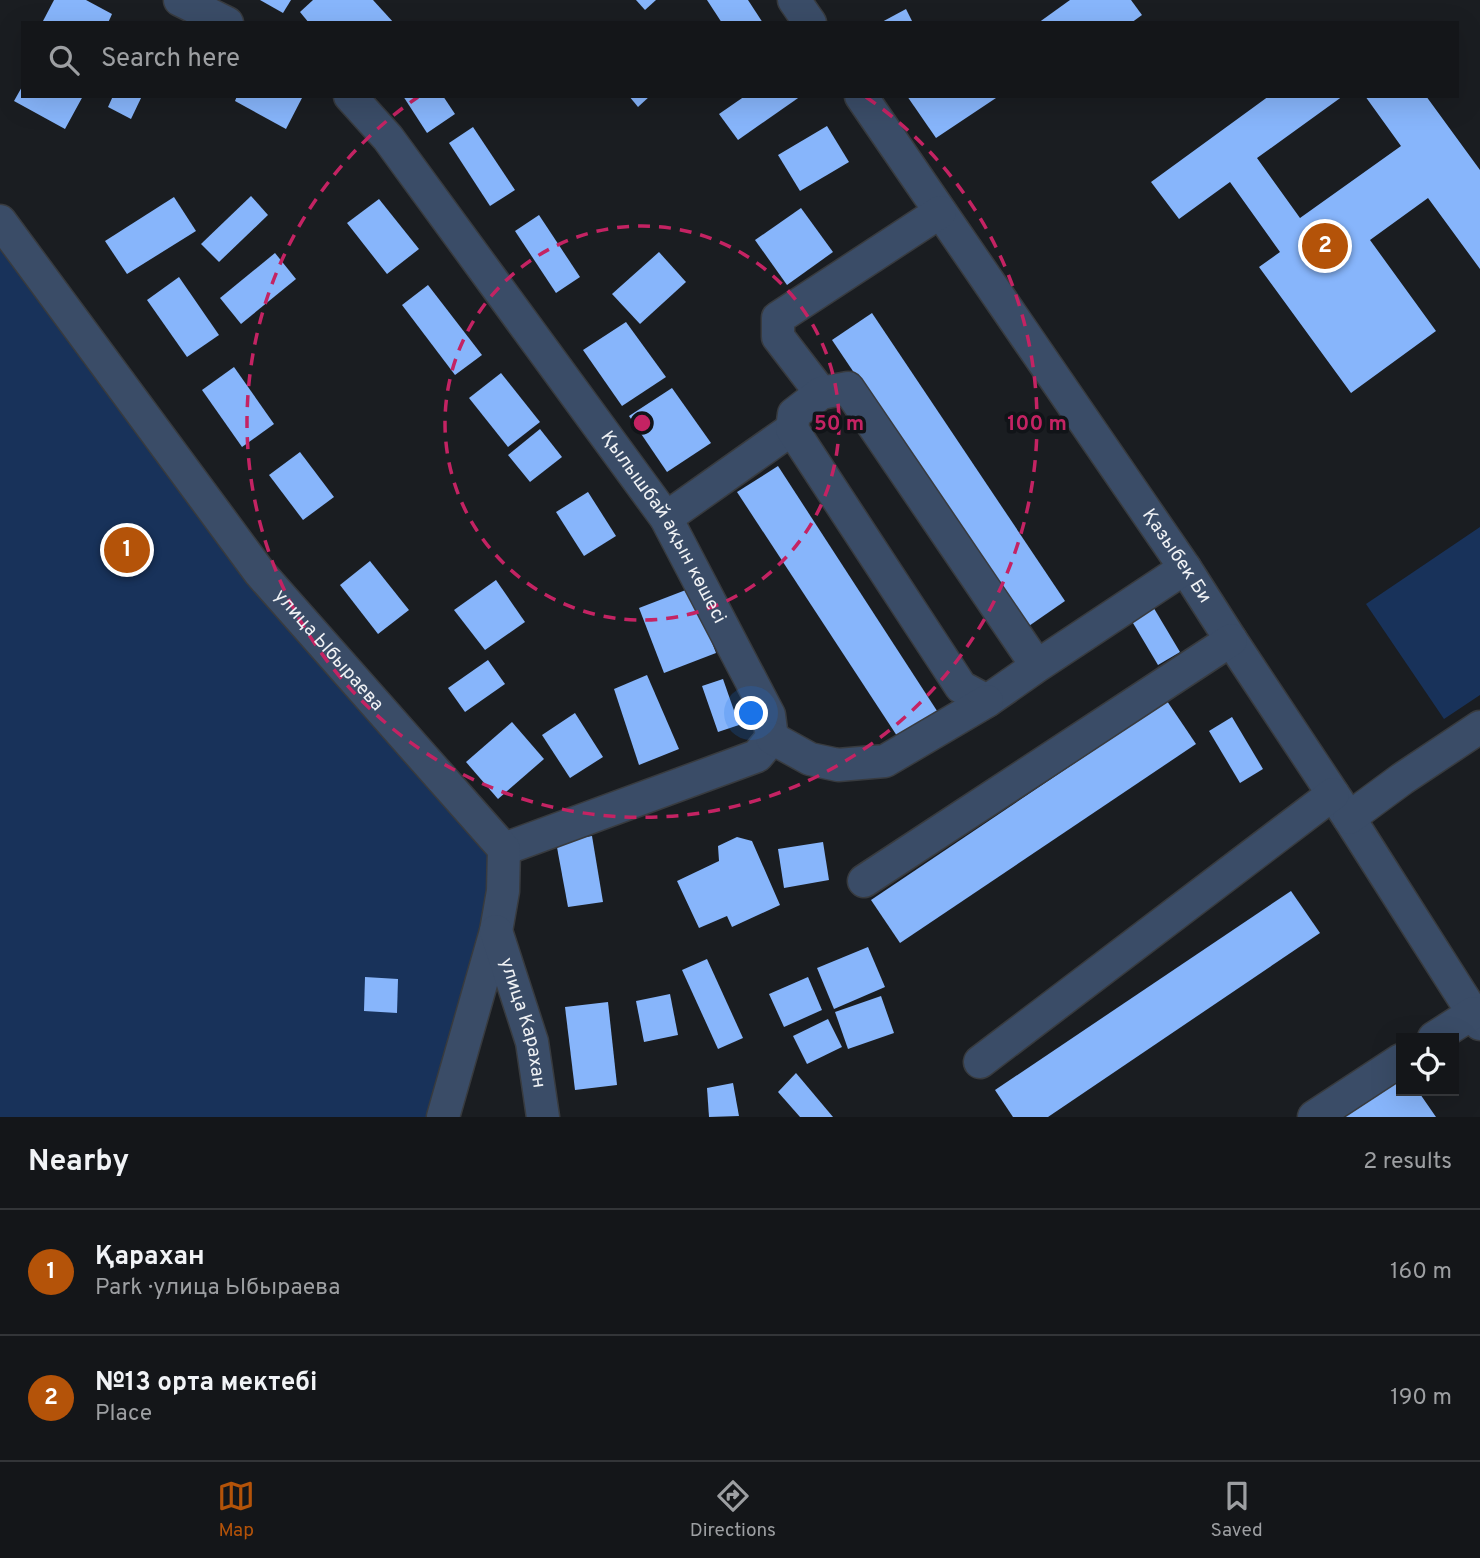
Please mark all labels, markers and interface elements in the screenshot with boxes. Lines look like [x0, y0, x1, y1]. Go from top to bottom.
search box [21, 21, 1459, 98]
icon: search [45, 41, 83, 79]
text: Search here [101, 43, 240, 76]
pin: 2 [1302, 220, 1348, 272]
centre of rings [630, 411, 654, 435]
text: 50 m [814, 411, 864, 438]
text: 100 m [1007, 411, 1067, 438]
street label: Қылышбай ақын көшесі [595, 427, 731, 628]
street label: Қазыбек Би [1136, 504, 1217, 608]
pin: 1 [104, 524, 150, 576]
street label: улица Ыбыраева [268, 585, 389, 716]
your location [734, 696, 768, 730]
street label: улица Карахан [494, 955, 551, 1090]
map controls [1396, 1033, 1459, 1096]
button: locate [1396, 1033, 1459, 1096]
text: Nearby [28, 1144, 129, 1181]
text: 2 results [1363, 1148, 1452, 1177]
text: Қарахан [95, 1241, 205, 1274]
text: 1 [46, 1258, 56, 1287]
text: 160 m [1390, 1258, 1452, 1287]
text: Park · улица Ыбыраева [95, 1274, 340, 1303]
text: №13 орта мектебі [95, 1367, 317, 1400]
text: 2 [44, 1384, 58, 1413]
text: 190 m [1390, 1384, 1452, 1413]
text: Place [95, 1400, 152, 1429]
tab: Map [217, 1477, 255, 1543]
tab: Directions [690, 1477, 776, 1543]
tab: Saved [1211, 1477, 1263, 1543]

